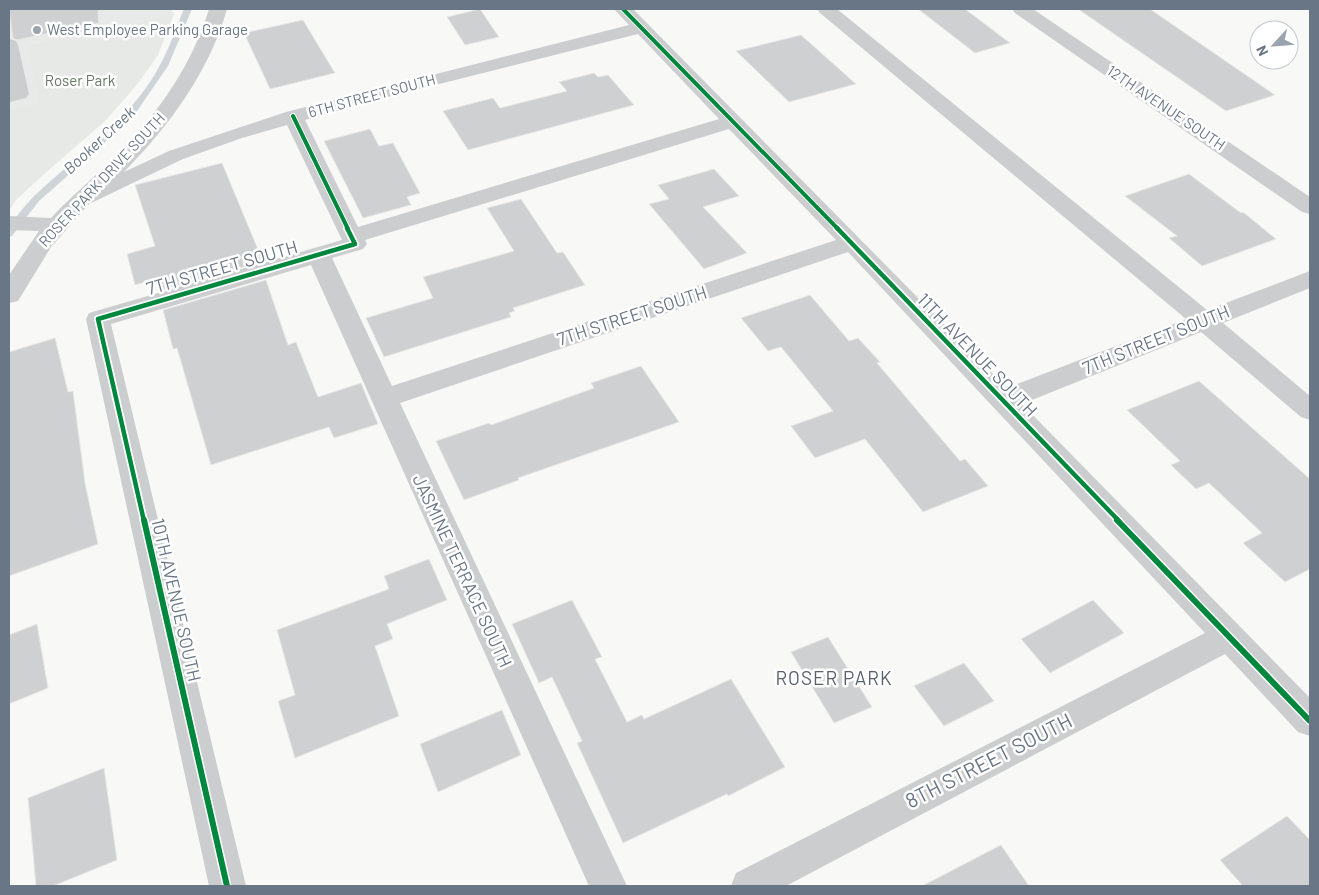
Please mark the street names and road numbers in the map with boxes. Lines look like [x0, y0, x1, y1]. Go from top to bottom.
street label: 12TH AVENUE SOUTH [1104, 61, 1229, 153]
street label: 6TH STREET SOUTH [306, 69, 437, 121]
street label: ROSER PARK DRIVE SOUTH [34, 109, 168, 250]
street label: 7TH STREET SOUTH [143, 235, 300, 299]
street label: 7TH STREET SOUTH [554, 280, 710, 350]
street label: 11TH AVENUE SOUTH [913, 288, 1042, 421]
street label: 7TH STREET SOUTH [1079, 300, 1232, 379]
street label: JASMINE TERRACE SOUTH [408, 471, 517, 671]
street label: 10TH AVENUE SOUTH [147, 516, 206, 684]
street label: 8TH STREET SOUTH [901, 707, 1076, 812]

